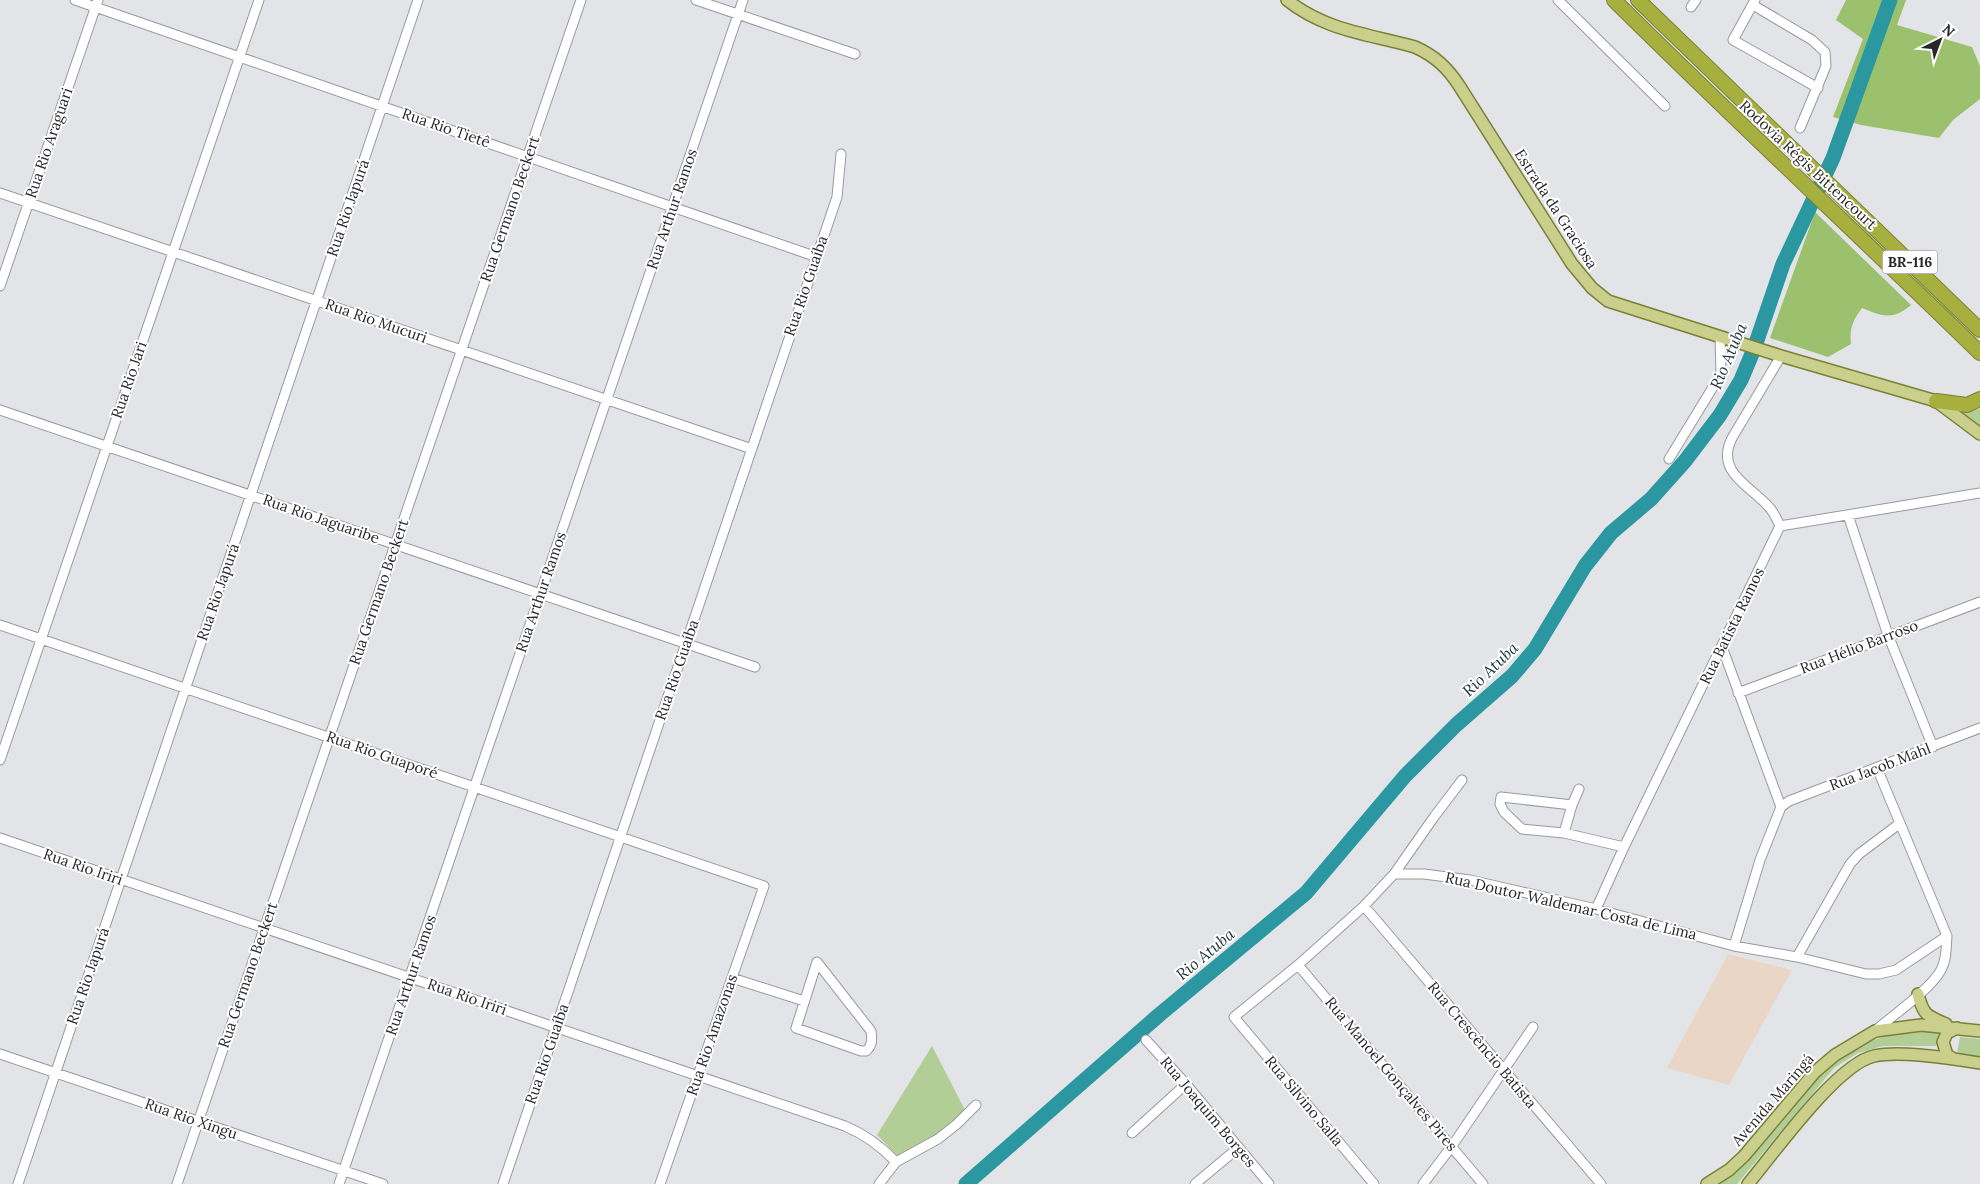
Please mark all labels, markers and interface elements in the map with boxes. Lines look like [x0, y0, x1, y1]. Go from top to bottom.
north arrow [1915, 15, 1965, 65]
text: N [1939, 20, 1959, 41]
street label: Rua Rio Araguari [21, 85, 76, 201]
street label: Rodovia Régis Bittencourt [1736, 96, 1881, 233]
street label: Rua Rio Tietê [399, 104, 493, 152]
street label: Rua Germano Beckert [476, 133, 543, 284]
street label: Estrada da Graciosa [1511, 145, 1602, 272]
street label: Rua Arthur Ramos [642, 146, 701, 272]
street label: Rua Rio Japurá [322, 156, 373, 259]
street label: Rua Rio Guaíba [779, 233, 832, 339]
road number: BR-116 [1882, 250, 1938, 274]
street label: Rua Rio Mucuri [323, 294, 430, 347]
water label: Rio Atuba [1705, 320, 1751, 392]
street label: Rua Rio Jari [106, 339, 151, 421]
street label: Rua Rio Jaguaribe [260, 490, 382, 547]
street label: Rua Germano Beckert [345, 516, 412, 667]
street label: Rua Arthur Ramos [511, 529, 570, 655]
street label: Rua Rio Japurá [192, 540, 243, 643]
street label: Rua Batista Ramos [1695, 564, 1768, 687]
street label: Rua Hélio Barroso [1797, 615, 1921, 678]
street label: Rua Rio Guaíba [650, 617, 703, 723]
water label: Rio Atuba [1458, 637, 1522, 700]
street label: Rua Rio Guaporé [324, 727, 440, 783]
street label: Rua Jacob Mahl [1826, 738, 1933, 795]
street label: Rua Rio Iriri [41, 844, 125, 889]
street label: Rua Doutor Waldemar Costa de Lima [1443, 867, 1699, 944]
street label: Rua Germano Beckert [214, 899, 281, 1050]
street label: Rua Arthur Ramos [381, 912, 440, 1038]
street label: Rua Rio Japurá [62, 924, 113, 1027]
water label: Rio Atuba [1172, 924, 1238, 984]
street label: Rua Rio Amazonas [682, 972, 741, 1098]
street label: Rua Rio Iriri [425, 974, 509, 1019]
street label: Rua Crescêncio Batista [1424, 977, 1541, 1112]
street label: Rua Manoel Gonçalves Pires [1321, 993, 1462, 1155]
street label: Rua Rio Guaíba [520, 1001, 573, 1107]
street label: Avenida Maringá [1727, 1049, 1818, 1150]
street label: Rua Silvino Salla [1261, 1051, 1348, 1150]
street label: Rua Joaquim Borges [1156, 1052, 1260, 1171]
street label: Rua Rio Xingu [142, 1094, 240, 1143]

